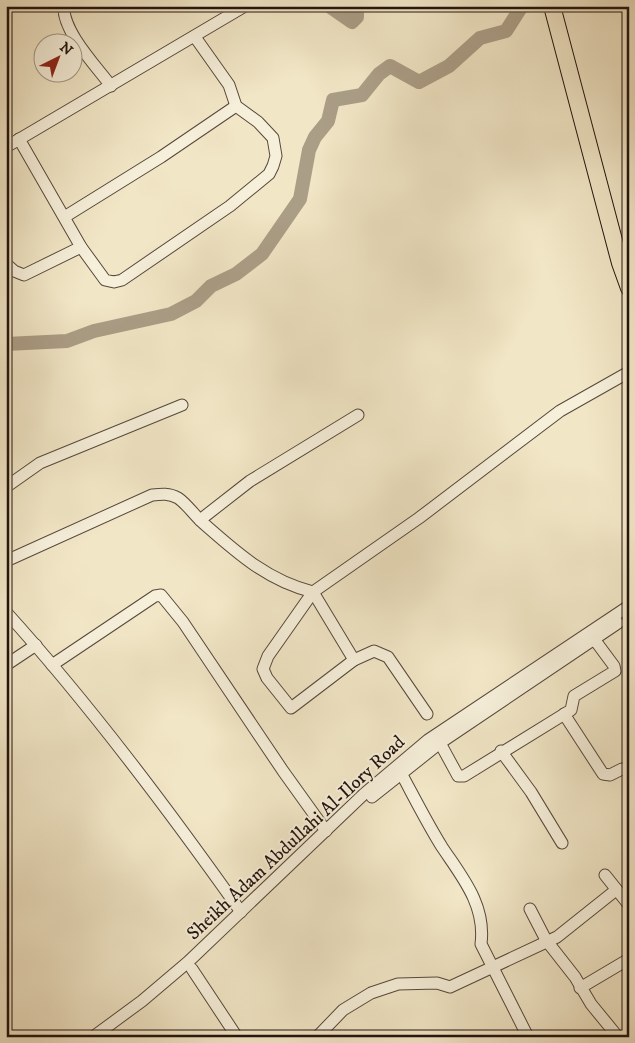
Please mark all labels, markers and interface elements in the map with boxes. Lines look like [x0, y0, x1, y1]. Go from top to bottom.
north arrow [32, 32, 82, 82]
text: N [56, 39, 77, 60]
street label: Sheikh Adam Abdullahi Al-Ilory Road [182, 730, 410, 945]

